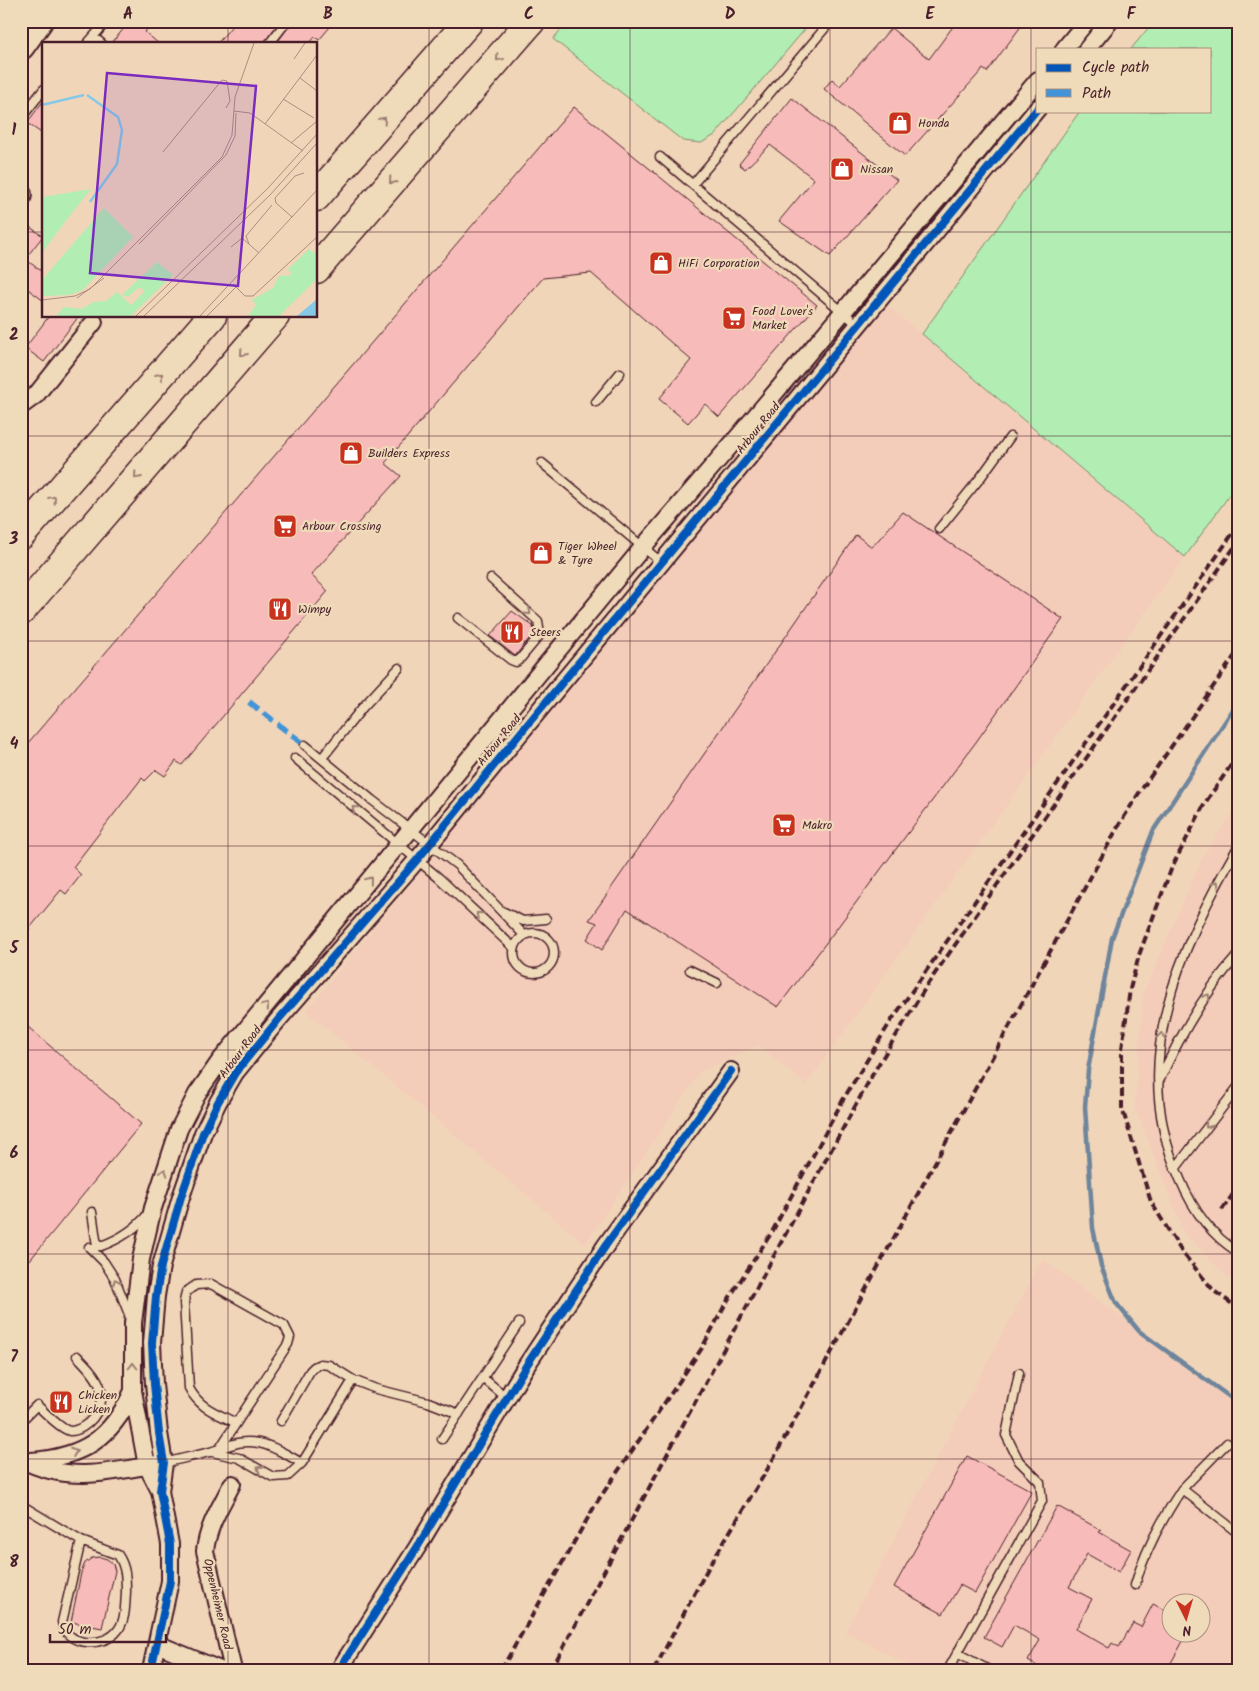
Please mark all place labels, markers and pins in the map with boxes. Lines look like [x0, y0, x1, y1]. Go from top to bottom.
shop icon: Honda [887, 110, 913, 136]
place label: Honda [918, 114, 950, 133]
shop icon: Nissan [829, 156, 855, 182]
place label: Nissan [860, 160, 893, 179]
shop icon: HiFi Corporation [648, 250, 674, 276]
place label: HiFi Corporation [678, 254, 760, 273]
place label: Food Lover's Market [752, 302, 813, 335]
supermarket icon: Food Lover's Market [721, 305, 747, 331]
shop icon: Builders Express [338, 440, 364, 466]
place label: Builders Express [368, 444, 450, 463]
supermarket icon: Arbour Crossing [272, 513, 298, 539]
place label: Arbour Crossing [302, 517, 382, 536]
place label: Tiger Wheel & Tyre [558, 537, 617, 570]
shop icon: Tiger Wheel & Tyre [528, 540, 554, 566]
restaurant icon: Wimpy [267, 596, 293, 622]
place label: Wimpy [298, 600, 332, 619]
restaurant icon: Steers [499, 619, 525, 645]
place label: Steers [530, 623, 561, 642]
supermarket icon: Makro [771, 812, 797, 838]
place label: Makro [802, 816, 832, 835]
place label: Chicken Licken [78, 1386, 117, 1419]
restaurant icon: Chicken Licken [48, 1389, 74, 1415]

